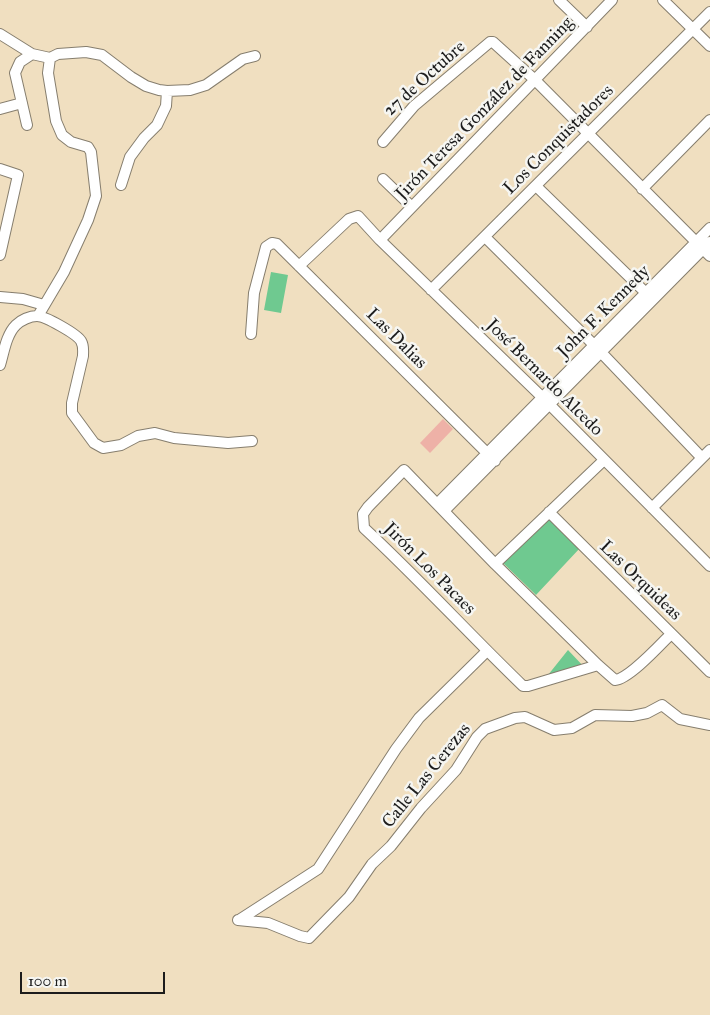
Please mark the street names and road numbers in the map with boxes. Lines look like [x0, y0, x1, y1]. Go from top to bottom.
street label: Jirón Teresa González de Fanning [392, 13, 578, 205]
street label: 27 de Octubre [380, 37, 470, 121]
street label: Los Conquistadores [500, 81, 618, 199]
street label: John F. Kennedy [553, 261, 655, 363]
street label: Las Dalias [361, 304, 431, 374]
street label: José Bernardo Alcedo [481, 315, 607, 441]
street label: Jirón Los Pacaes [378, 518, 480, 620]
street label: Las Orquideas [595, 537, 685, 625]
street label: Calle Las Cerezas [378, 719, 476, 833]

